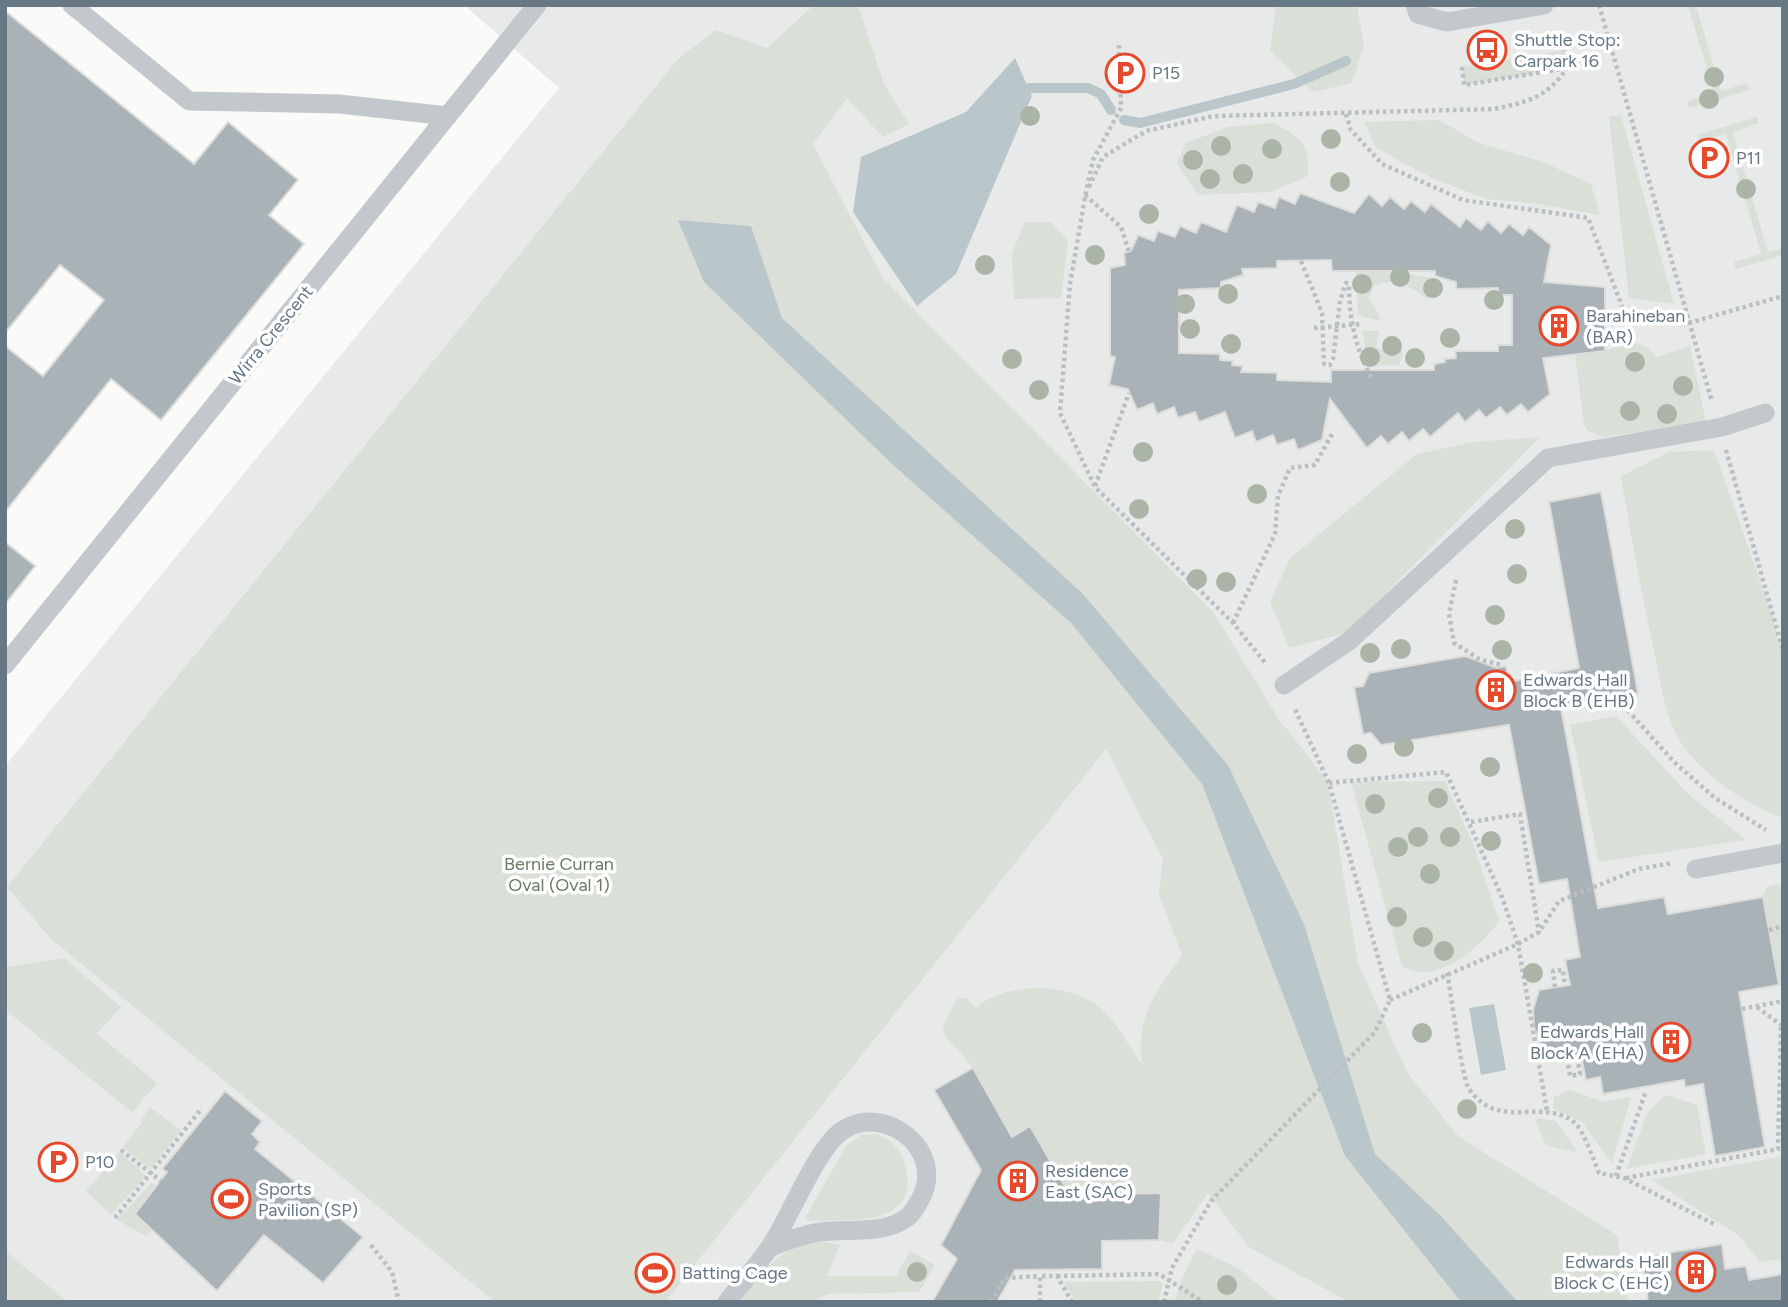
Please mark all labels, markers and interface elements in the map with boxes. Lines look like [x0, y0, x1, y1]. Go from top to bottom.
bus stop icon: Shuttle Stop: Carpark 16 [1466, 29, 1508, 71]
place label: Shuttle Stop: Carpark 16 [1514, 29, 1620, 72]
parking icon: P15 [1104, 52, 1146, 94]
place label: P15 [1152, 62, 1180, 84]
parking icon: P11 [1688, 137, 1730, 179]
place label: P11 [1736, 147, 1761, 169]
street label: Wirra Crescent [224, 281, 318, 389]
building icon: Barahineban (BAR) [1538, 305, 1580, 347]
place label: Barahineban (BAR) [1586, 305, 1685, 348]
building icon: Edwards Hall Block B (EHB) [1475, 669, 1517, 711]
place label: Edwards Hall Block B (EHB) [1523, 669, 1635, 712]
park label: Bernie Curran Oval (Oval 1) [504, 853, 614, 896]
place label: Edwards Hall Block A (EHA) [1530, 1021, 1644, 1064]
building icon: Edwards Hall Block A (EHA) [1650, 1021, 1692, 1063]
parking icon: P10 [37, 1141, 79, 1183]
place label: P10 [85, 1151, 114, 1173]
building icon: Residence East (SAC) [997, 1160, 1039, 1202]
place label: Residence East (SAC) [1045, 1160, 1133, 1203]
sports icon: Sports Pavilion (SP) [210, 1178, 252, 1220]
place label: Sports Pavilion (SP) [258, 1178, 358, 1221]
place label: Edwards Hall Block C (EHC) [1553, 1251, 1669, 1294]
building icon: Edwards Hall Block C (EHC) [1675, 1251, 1717, 1293]
sports icon: Batting Cage [634, 1252, 676, 1294]
place label: Batting Cage [682, 1262, 788, 1284]

